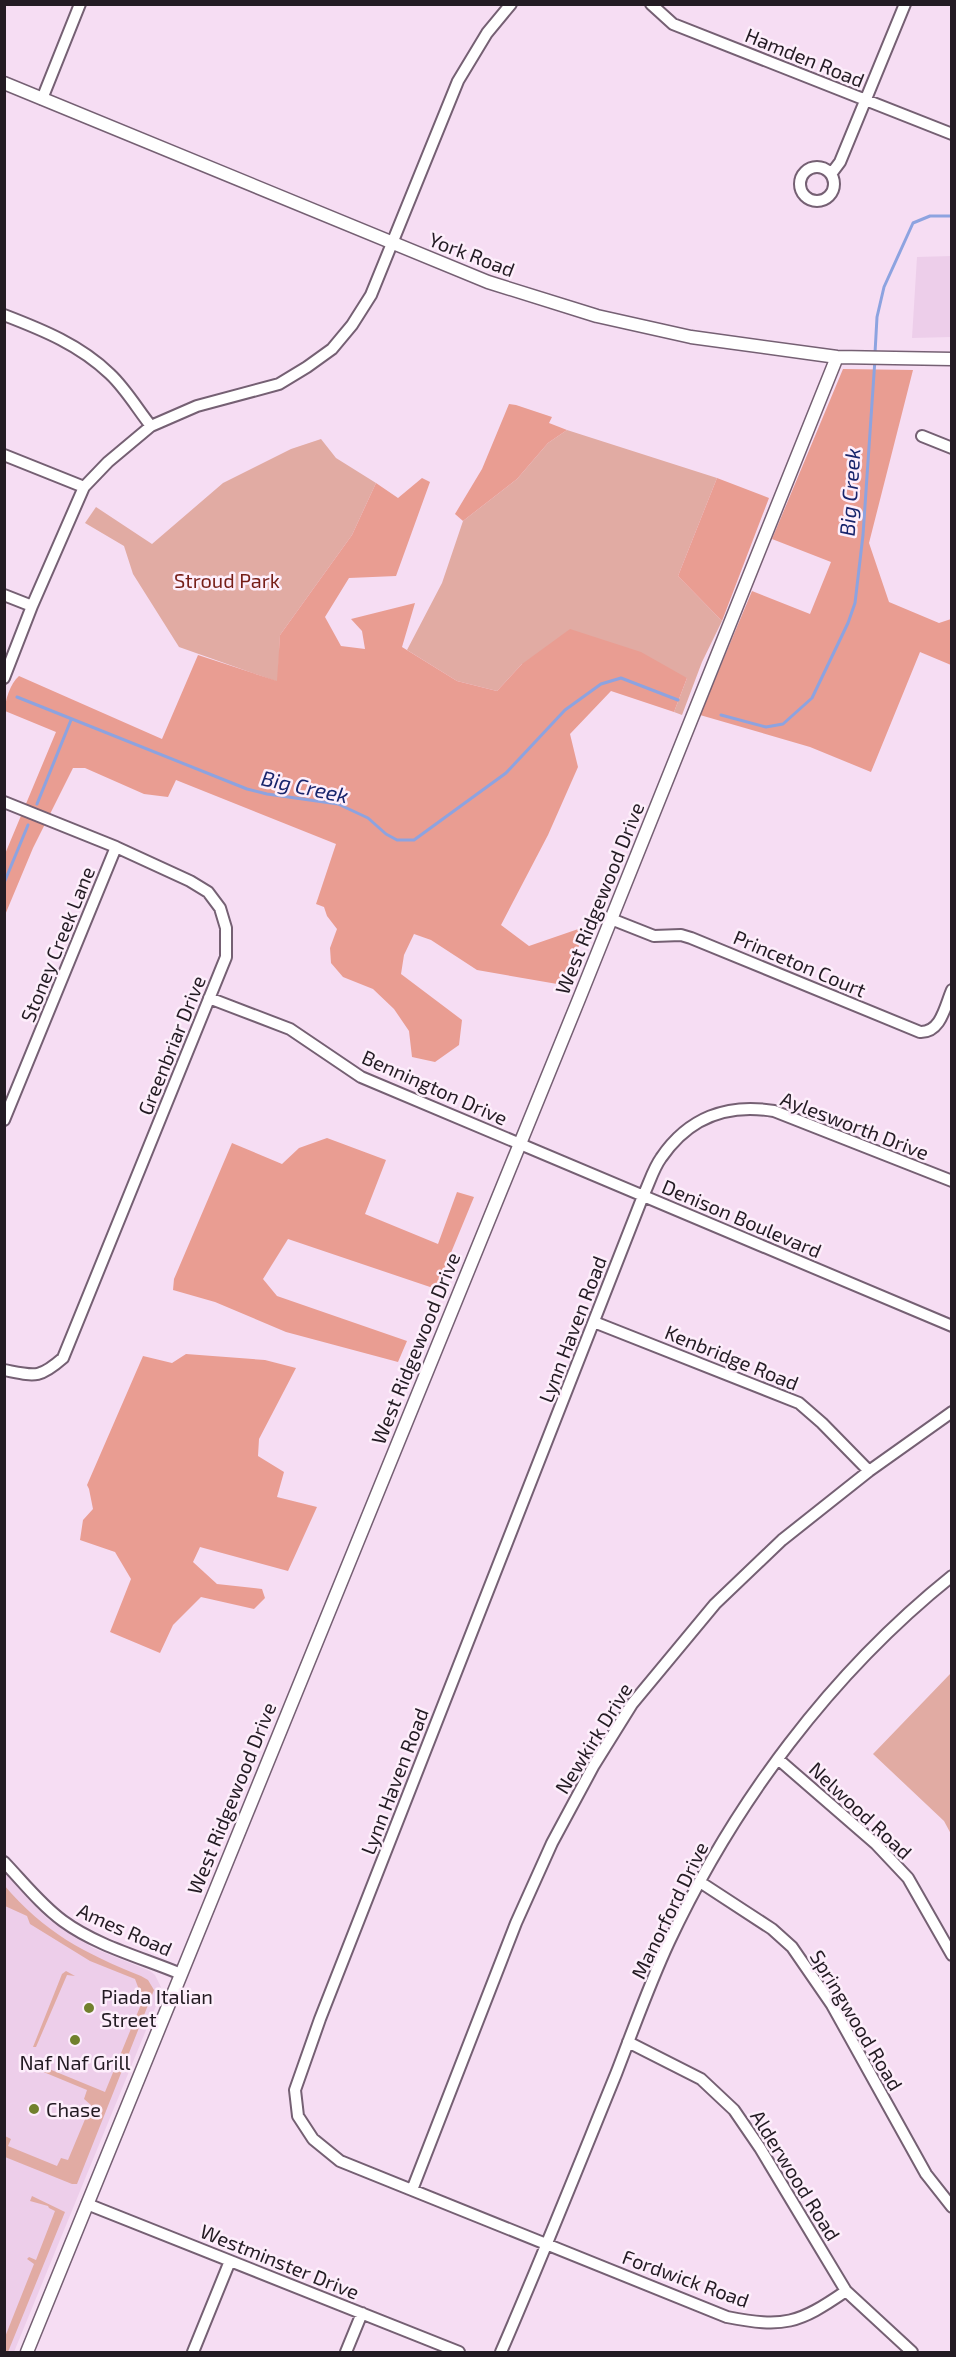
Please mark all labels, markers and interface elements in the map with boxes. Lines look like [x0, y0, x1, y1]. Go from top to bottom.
street label: Hamden Road [742, 22, 868, 92]
street label: York Road [426, 227, 518, 281]
water label: Big Creek [833, 447, 865, 537]
park label: Stroud Park [174, 568, 280, 592]
water label: Big Creek [259, 765, 351, 807]
street label: West Ridgewood Drive [550, 799, 648, 997]
street label: Stoney Creek Lane [15, 863, 99, 1025]
street label: Princeton Court [730, 924, 870, 1002]
street label: Greenbriar Drive [132, 972, 210, 1118]
street label: Bennington Drive [359, 1044, 511, 1130]
street label: Aylesworth Drive [778, 1086, 932, 1164]
street label: Denison Boulevard [659, 1174, 825, 1262]
street label: West Ridgewood Drive [366, 1249, 464, 1447]
street label: Lynn Haven Road [533, 1252, 611, 1406]
street label: Kenbridge Road [662, 1319, 802, 1395]
street label: Newkirk Drive [549, 1678, 637, 1798]
street label: West Ridgewood Drive [182, 1699, 280, 1897]
street label: Lynn Haven Road [355, 1704, 433, 1858]
street label: Nelwood Road [805, 1756, 917, 1864]
street label: Manorford Drive [625, 1838, 713, 1982]
street label: Ames Road [74, 1897, 176, 1961]
street label: Springwood Road [806, 1945, 908, 2095]
place label: Piada Italian Street [101, 1984, 213, 2031]
marker: Piada Italian Street [82, 2001, 96, 2015]
marker: Naf Naf Grill [68, 2033, 82, 2047]
place label: Naf Naf Grill [20, 2050, 131, 2074]
place label: Chase [46, 2097, 101, 2121]
marker: Chase [27, 2102, 41, 2116]
street label: Alderwood Road [746, 2105, 846, 2245]
street label: Westminster Drive [197, 2218, 363, 2304]
street label: Fordwick Road [619, 2244, 753, 2312]

